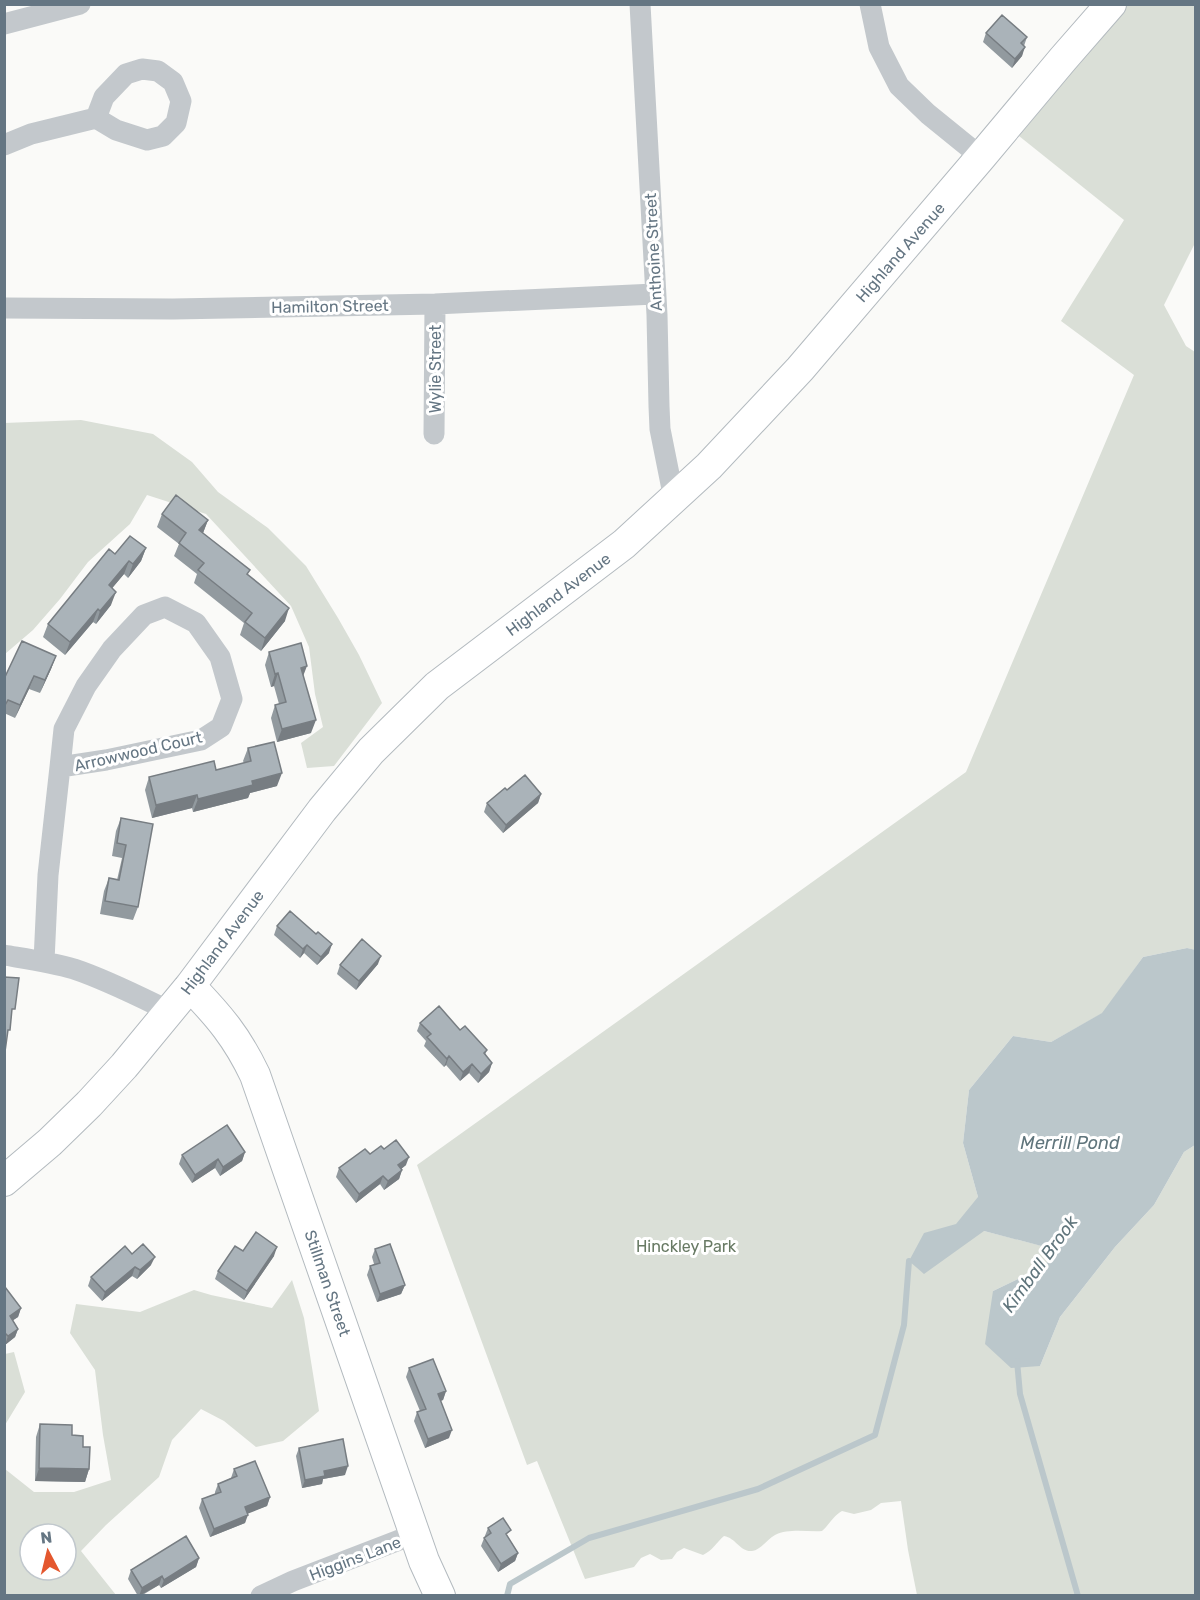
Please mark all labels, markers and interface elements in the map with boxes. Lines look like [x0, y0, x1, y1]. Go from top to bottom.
street label: Anthoine Street [641, 192, 666, 311]
street label: Highland Avenue [852, 198, 949, 306]
street label: Hamilton Street [271, 296, 389, 317]
street label: Wylie Street [426, 325, 445, 413]
street label: Highland Avenue [502, 549, 614, 640]
street label: Arrowwood Court [72, 728, 204, 775]
street label: Highland Avenue [177, 886, 268, 998]
water label: Merrill Pond [1020, 1132, 1120, 1154]
water label: Kimball Brook [998, 1211, 1083, 1317]
street label: Stillman Street [301, 1228, 355, 1339]
park label: Hinckley Park [636, 1237, 737, 1256]
north arrow [18, 1522, 78, 1582]
text: N [39, 1527, 53, 1548]
street label: Higgins Lane [307, 1532, 404, 1585]

